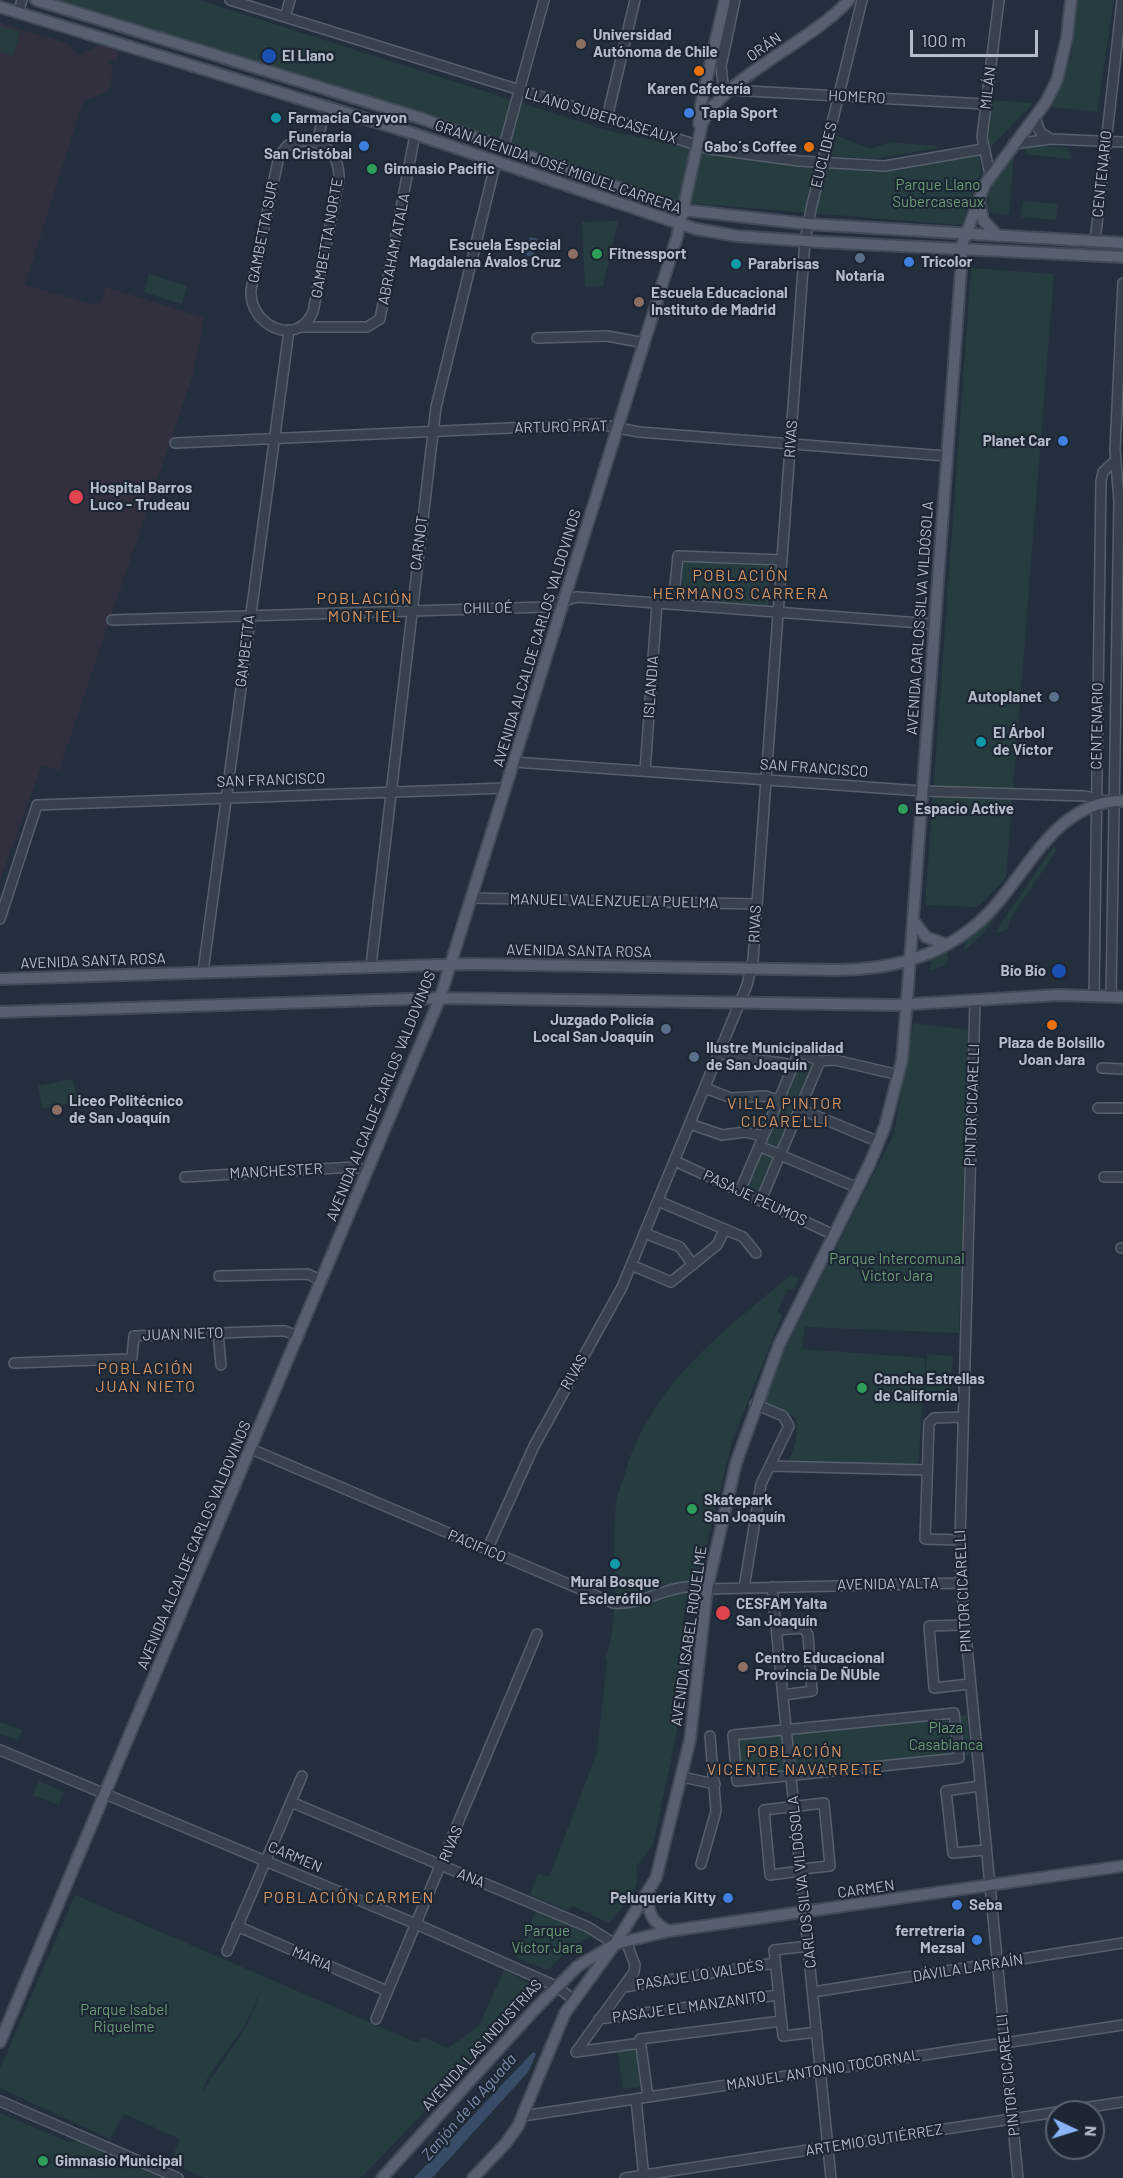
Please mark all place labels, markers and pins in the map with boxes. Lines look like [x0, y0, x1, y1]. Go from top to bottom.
place label: Universidad Autónoma de Chile [593, 26, 718, 61]
marker: Universidad Autónoma de Chile [574, 37, 588, 51]
marker: El Llano [260, 47, 278, 65]
place label: El Llano [282, 47, 334, 65]
marker: Karen Cafetería [692, 64, 706, 78]
place label: Karen Cafetería [647, 80, 751, 98]
place label: Tapia Sport [701, 104, 778, 122]
marker: Tapia Sport [682, 106, 696, 120]
place label: Farmacia Caryvon [288, 109, 407, 127]
marker: Farmacia Caryvon [269, 111, 283, 125]
place label: Funeraria San Cristóbal [264, 128, 352, 163]
place label: Gabo´s Coffee [704, 138, 797, 156]
marker: Funeraria San Cristóbal [357, 139, 371, 153]
marker: Gabo´s Coffee [802, 140, 816, 154]
place label: Gimnasio Pacific [384, 160, 495, 178]
marker: Gimnasio Pacific [365, 162, 379, 176]
place label: Escuela Especial Magdalena Ávalos Cruz [410, 236, 561, 271]
place label: Fitnessport [609, 245, 686, 263]
marker: Escuela Especial Magdalena Ávalos Cruz [566, 247, 580, 261]
marker: Fitnessport [590, 247, 604, 261]
marker: Notaria [853, 251, 867, 265]
place label: Tricolor [921, 253, 973, 271]
place label: Parabrisas [748, 255, 819, 273]
marker: Tricolor [902, 255, 916, 269]
marker: Parabrisas [729, 257, 743, 271]
place label: Notaria [835, 267, 885, 285]
place label: Escuela Educacional Instituto de Madrid [651, 284, 788, 319]
marker: Escuela Educacional Instituto de Madrid [632, 295, 646, 309]
place label: Planet Car [983, 432, 1051, 450]
marker: Planet Car [1056, 434, 1070, 448]
place label: Hospital Barros Luco - Trudeau [90, 479, 192, 514]
marker: Hospital Barros Luco - Trudeau [67, 488, 85, 506]
place label: Autoplanet [968, 688, 1042, 706]
marker: Autoplanet [1047, 690, 1061, 704]
place label: El Árbol de Víctor [993, 724, 1053, 759]
marker: El Árbol de Víctor [974, 735, 988, 749]
place label: Espacio Active [915, 800, 1014, 818]
marker: Espacio Active [896, 802, 910, 816]
place label: Bío Bío [1001, 962, 1046, 980]
marker: Bío Bío [1050, 962, 1068, 980]
place label: Juzgado Policía Local San Joaquín [533, 1011, 654, 1046]
marker: Plaza de Bolsillo Joan Jara [1045, 1018, 1059, 1032]
marker: Juzgado Policía Local San Joaquín [659, 1022, 673, 1036]
place label: Plaza de Bolsillo Joan Jara [999, 1034, 1105, 1069]
place label: Ilustre Municipalidad de San Joaquín [706, 1039, 843, 1074]
marker: Ilustre Municipalidad de San Joaquín [687, 1050, 701, 1064]
place label: Liceo Politécnico de San Joaquín [69, 1092, 183, 1127]
marker: Liceo Politécnico de San Joaquín [50, 1103, 64, 1117]
place label: Cancha Estrellas de California [874, 1370, 985, 1405]
marker: Cancha Estrellas de California [855, 1381, 869, 1395]
place label: Skatepark San Joaquín [704, 1491, 785, 1526]
marker: Skatepark San Joaquín [685, 1502, 699, 1516]
marker: Mural Bosque Esclerófilo [608, 1557, 622, 1571]
place label: Mural Bosque Esclerófilo [570, 1573, 660, 1608]
place label: CESFAM Yalta San Joaquín [736, 1595, 827, 1630]
marker: CESFAM Yalta San Joaquín [714, 1604, 732, 1622]
place label: Centro Educacional Provincia De ÑUble [755, 1649, 885, 1684]
marker: Centro Educacional Provincia De ÑUble [736, 1660, 750, 1674]
place label: Peluquería Kitty [610, 1889, 716, 1907]
marker: Peluquería Kitty [721, 1891, 735, 1905]
place label: Seba [969, 1896, 1003, 1914]
marker: Seba [950, 1898, 964, 1912]
place label: ferretreria Mezsal [895, 1922, 965, 1957]
marker: ferretreria Mezsal [970, 1933, 984, 1947]
place label: Gimnasio Municipal [55, 2152, 182, 2170]
marker: Gimnasio Municipal [36, 2154, 50, 2168]

